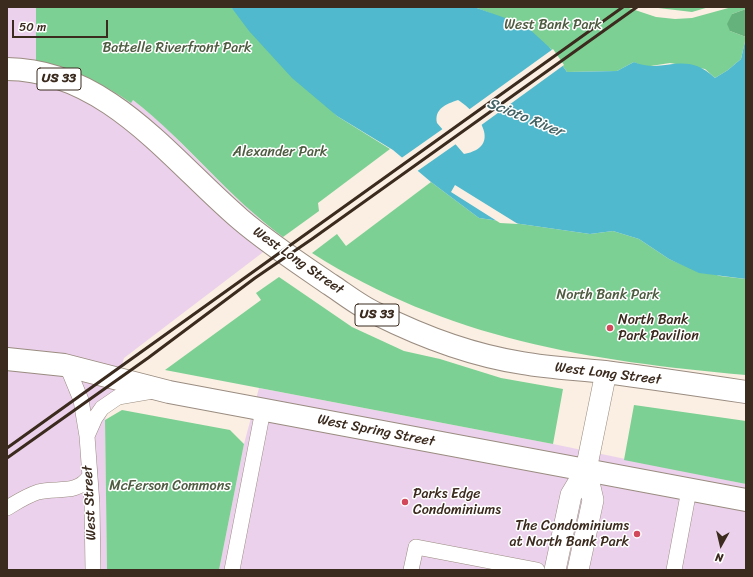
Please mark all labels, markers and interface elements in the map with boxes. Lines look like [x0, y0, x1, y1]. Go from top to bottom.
scale bar [14, 12, 110, 38]
text: 50 m [19, 16, 46, 38]
park label: West Bank Park [504, 17, 602, 33]
park label: Battelle Riverfront Park [102, 40, 252, 56]
road number: US 33 [37, 68, 81, 90]
water label: Scioto River [484, 95, 566, 141]
park label: Alexander Park [233, 144, 327, 160]
street label: West Long Street [249, 224, 347, 298]
park label: North Bank Park [557, 287, 659, 303]
road number: US 33 [355, 304, 399, 326]
place label: North Bank Park Pavilion [618, 312, 699, 344]
marker: North Bank Park Pavilion [605, 323, 615, 333]
street label: West Long Street [554, 359, 662, 389]
street label: West Spring Street [316, 411, 436, 451]
street label: West Street [80, 465, 100, 541]
park label: McFerson Commons [109, 478, 231, 494]
place label: Parks Edge Condominiums [413, 486, 501, 518]
marker: Parks Edge Condominiums [400, 497, 410, 507]
place label: The Condominiums at North Bank Park [509, 518, 629, 550]
north arrow [701, 525, 741, 565]
marker: The Condominiums at North Bank Park [632, 529, 642, 539]
text: N [714, 547, 724, 567]

